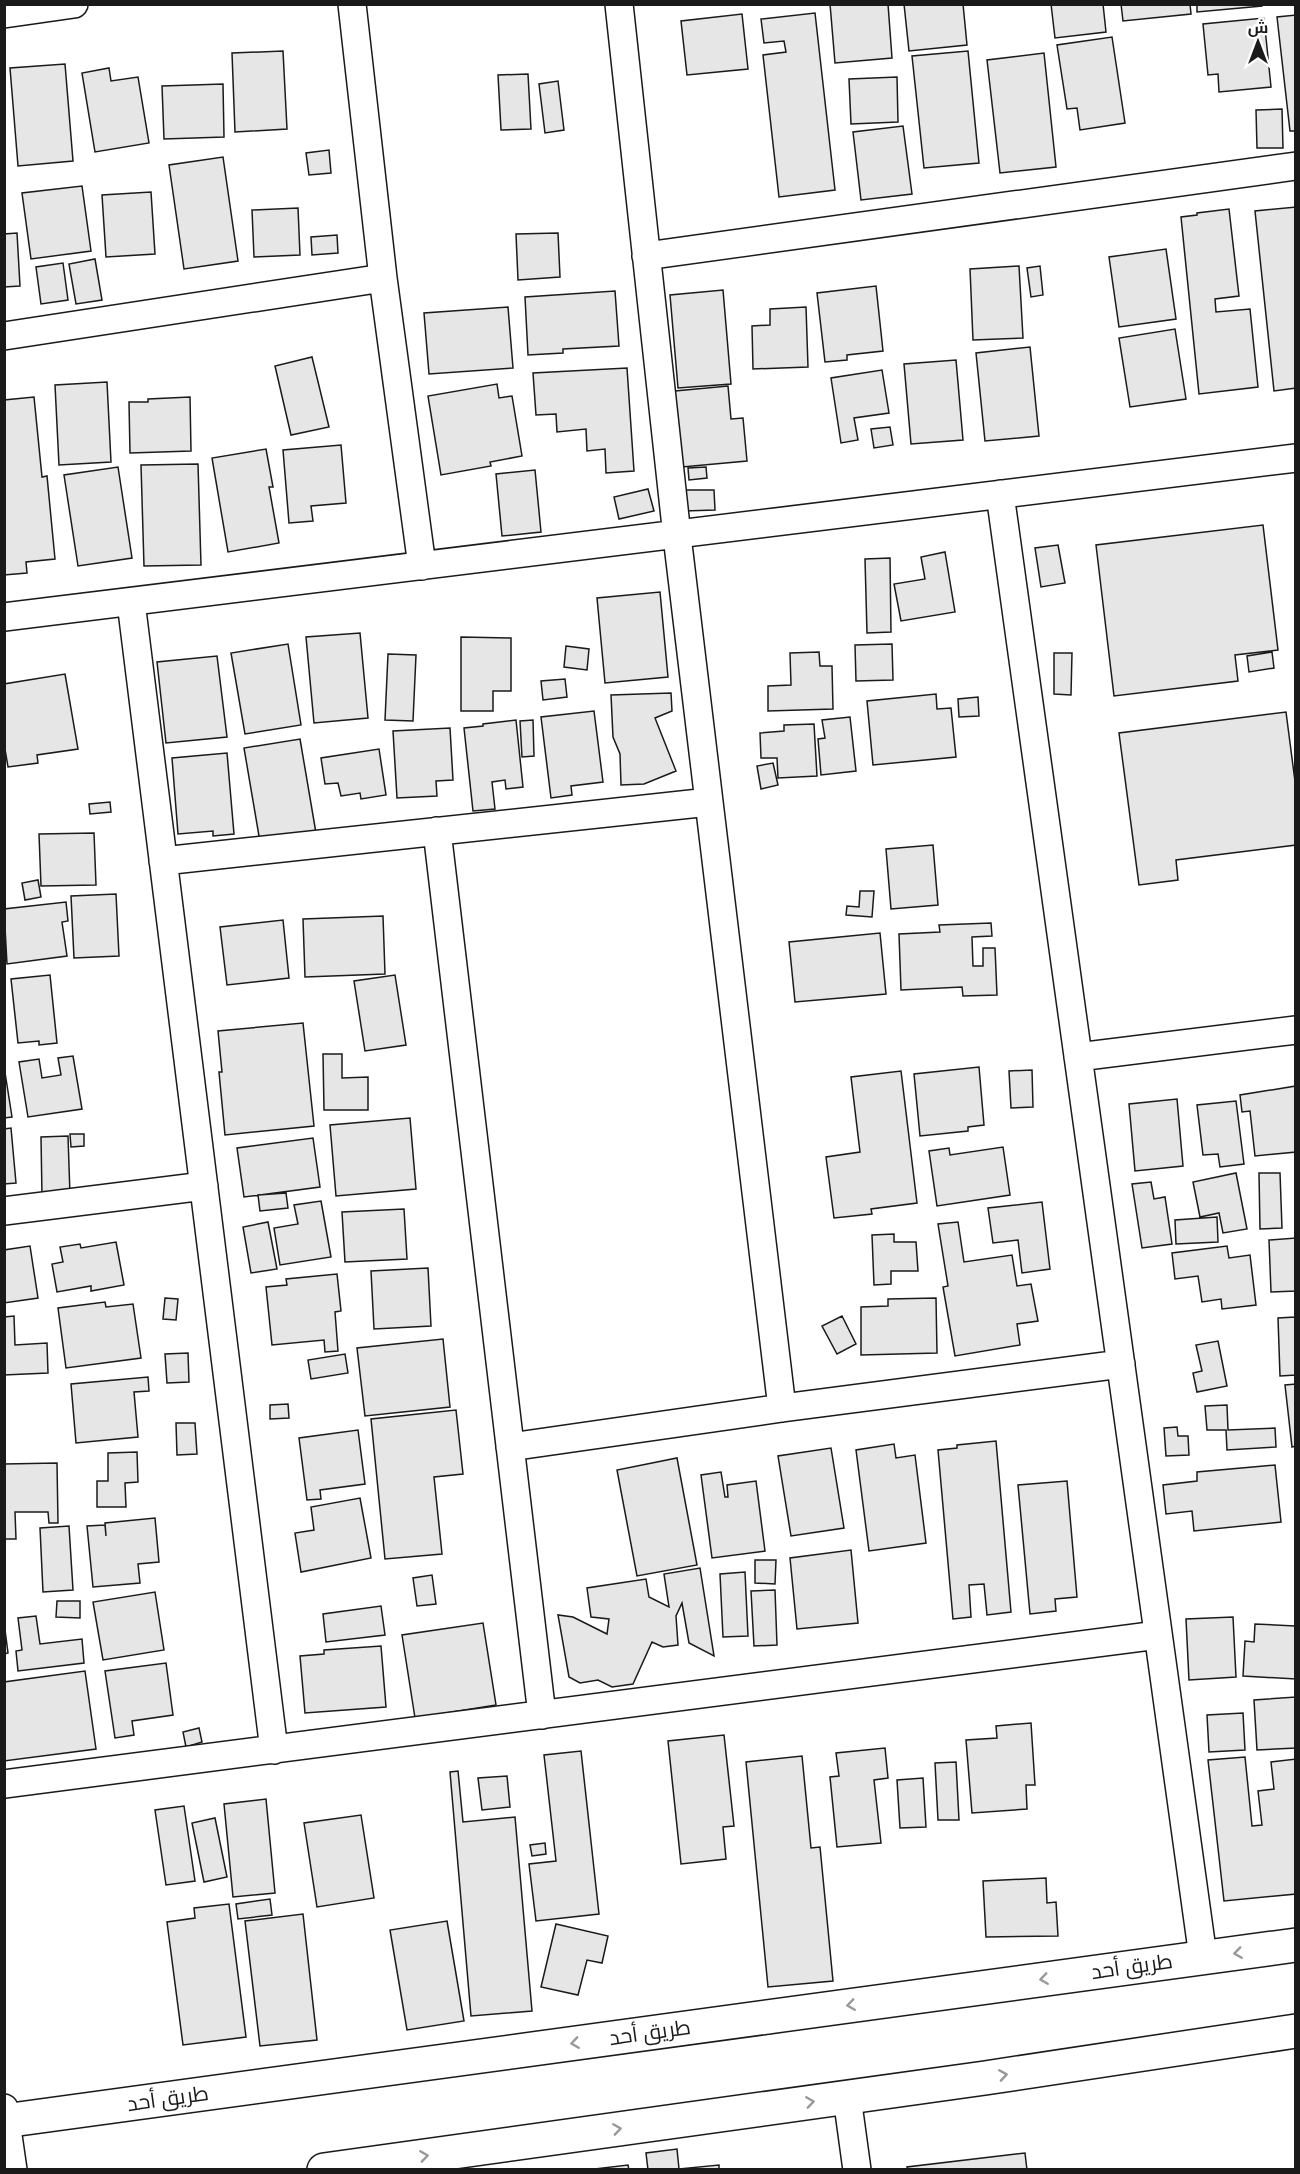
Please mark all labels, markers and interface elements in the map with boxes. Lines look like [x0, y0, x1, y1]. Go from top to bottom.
north arrow [1228, 12, 1288, 72]
text: ش [1248, 18, 1268, 38]
one-way arrow [1233, 1946, 1242, 1958]
street label: طريق أحد [1090, 1948, 1174, 1985]
one-way arrow [1040, 1972, 1049, 1985]
one-way arrow [847, 1999, 856, 2011]
street label: طريق أحد [608, 2014, 692, 2051]
one-way arrow [570, 2037, 579, 2049]
one-way arrow [999, 2070, 1008, 2082]
street label: طريق أحد [126, 2080, 210, 2117]
one-way arrow [805, 2097, 815, 2109]
one-way arrow [612, 2123, 622, 2136]
one-way arrow [419, 2150, 428, 2162]

